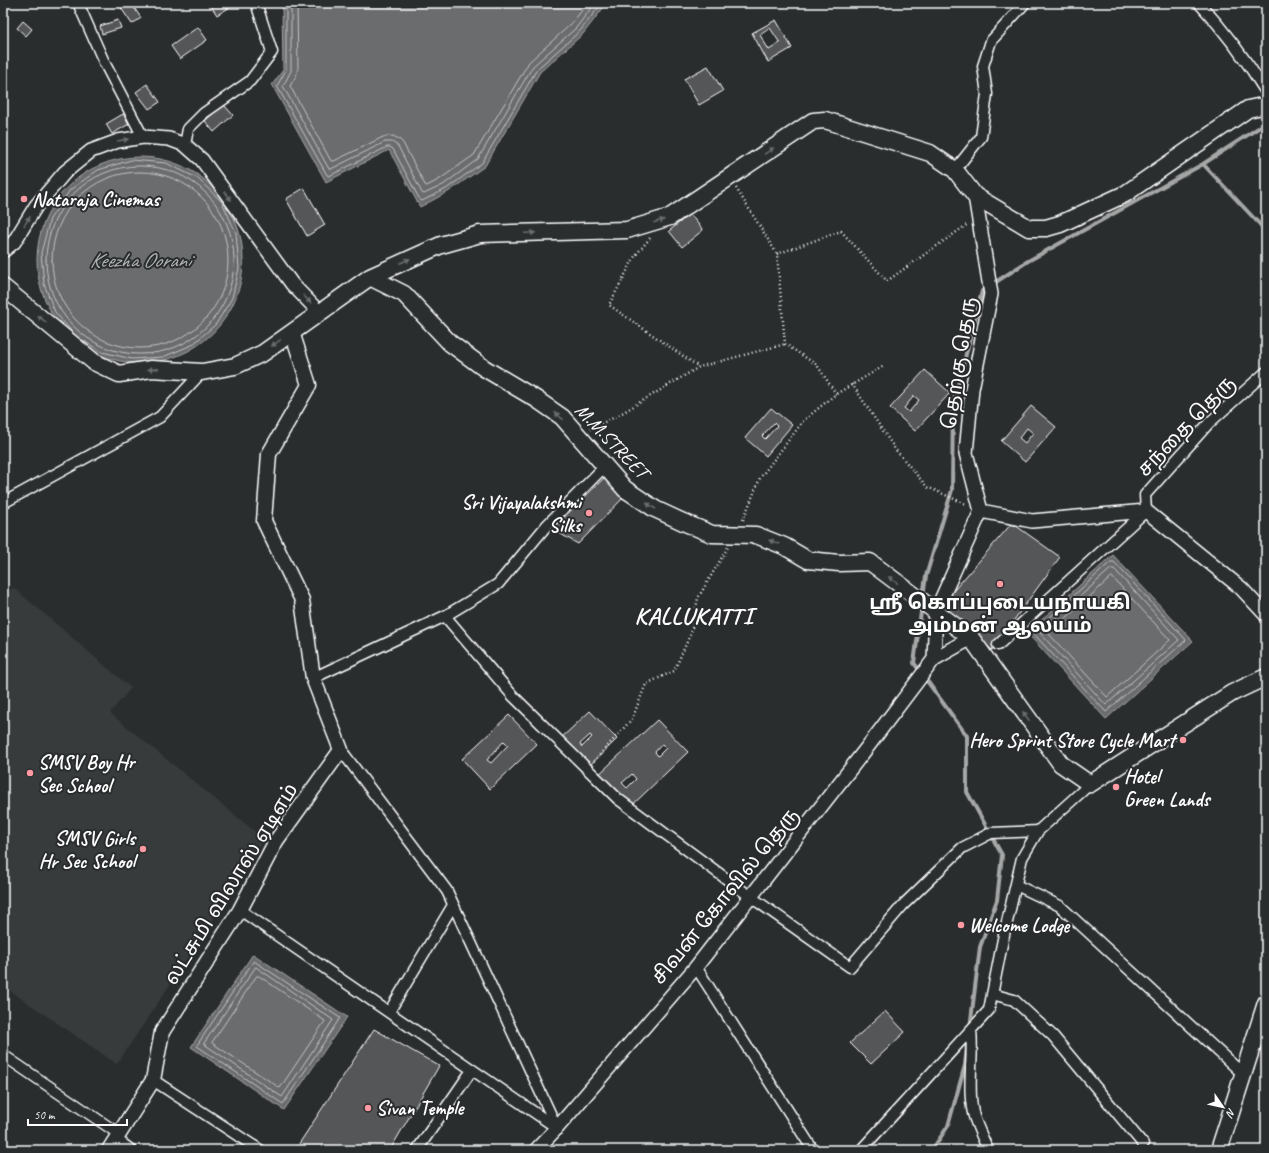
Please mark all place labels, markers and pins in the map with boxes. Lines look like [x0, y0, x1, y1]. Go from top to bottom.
place label: Nataraja Cinemas [32, 187, 161, 212]
marker: Nataraja Cinemas [19, 194, 29, 204]
place label: Sri Vijayalakshmi Silks [461, 490, 584, 538]
marker: Sri Vijayalakshmi Silks [584, 508, 594, 518]
marker: ஸ்ரீ கொப்புடையநாயகி அம்மன் ஆலயம் [995, 579, 1005, 589]
place label: ஸ்ரீ கொப்புடையநாயகி அம்மன் ஆலயம் [869, 590, 1131, 639]
place label: Hero Sprint Store Cycle Mart [969, 728, 1178, 754]
marker: Hero Sprint Store Cycle Mart [1178, 735, 1188, 745]
place label: SMSV Boy Hr Sec School [38, 750, 137, 798]
place label: Hotel Green Lands [1124, 764, 1212, 812]
marker: SMSV Boy Hr Sec School [25, 768, 35, 778]
marker: Hotel Green Lands [1111, 782, 1121, 792]
place label: SMSV Girls Hr Sec School [39, 826, 138, 874]
marker: SMSV Girls Hr Sec School [138, 844, 148, 854]
place label: Welcome Lodge [969, 913, 1070, 938]
marker: Welcome Lodge [956, 920, 966, 930]
place label: Sivan Temple [376, 1096, 466, 1121]
marker: Sivan Temple [363, 1103, 373, 1113]

